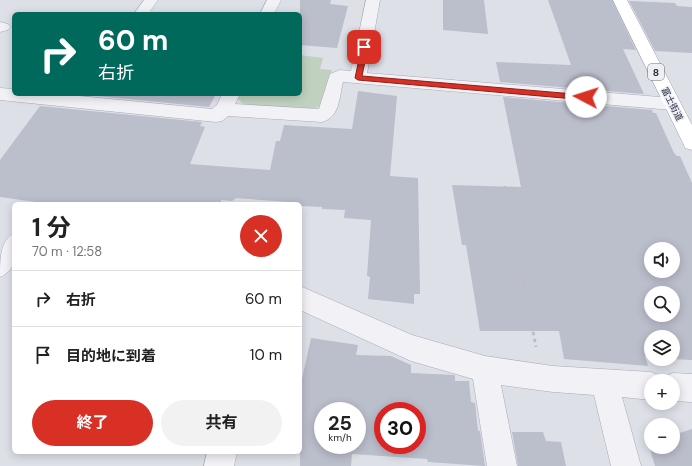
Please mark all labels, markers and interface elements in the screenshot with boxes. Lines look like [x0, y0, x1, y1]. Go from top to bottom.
text: 60 m [98, 22, 168, 59]
icon: right [32, 28, 84, 80]
pin [347, 30, 381, 64]
icon: arrive [353, 36, 375, 58]
text: 右折 [98, 61, 134, 85]
road number: 8 [648, 64, 664, 80]
position arrow [565, 76, 607, 118]
street label: 富士街道 [658, 85, 686, 123]
text: 1 分 [32, 212, 70, 243]
button: close [240, 215, 282, 257]
map controls [644, 242, 680, 454]
button: sound [644, 242, 680, 278]
text: 70 m · 12:58 [32, 243, 102, 260]
button: search [644, 286, 680, 322]
icon: right [32, 288, 54, 310]
text: 60 m [245, 289, 282, 309]
text: 右折 [66, 290, 96, 310]
button: layers [644, 330, 680, 366]
icon: arrive [32, 344, 54, 366]
text: 10 m [250, 345, 282, 365]
text: 目的地に到着 [66, 346, 156, 366]
button: + [644, 374, 680, 410]
button: 終了 [32, 400, 153, 446]
button: 共有 [161, 400, 282, 446]
speed limit sign: 30 [374, 402, 426, 454]
text: 25 [328, 410, 352, 436]
button: − [644, 418, 680, 454]
text: km/h [328, 431, 352, 444]

